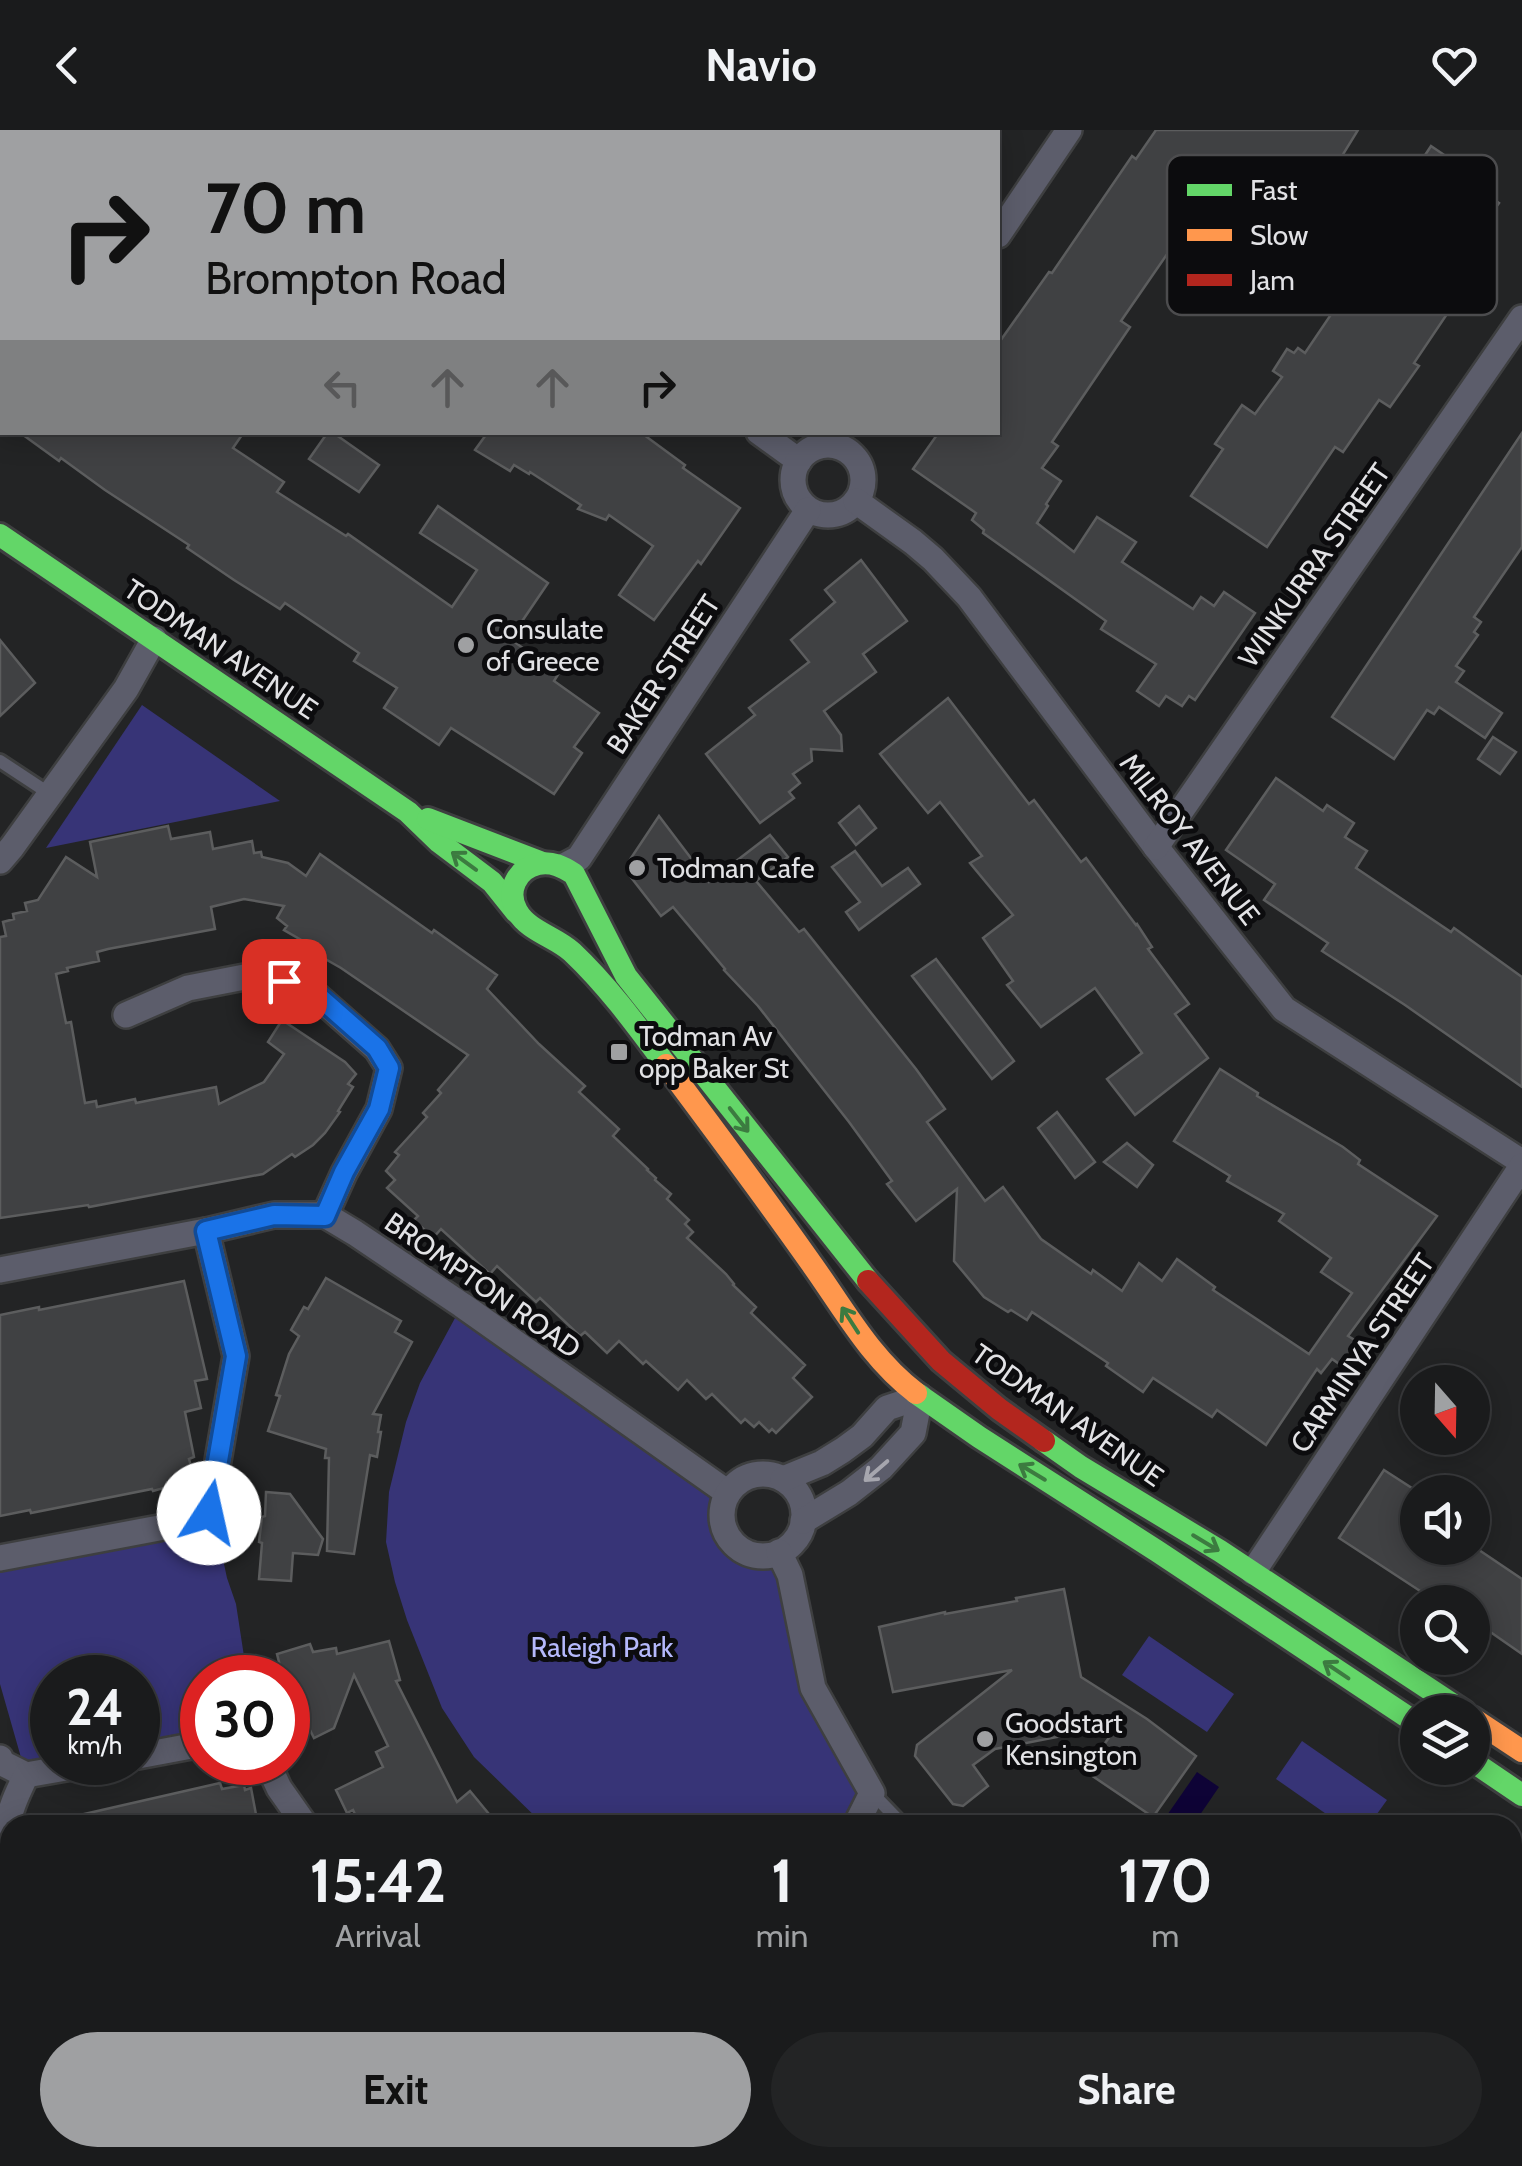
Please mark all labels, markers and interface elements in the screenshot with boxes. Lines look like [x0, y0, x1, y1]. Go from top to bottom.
icon: back [40, 38, 95, 93]
text: Navio [705, 38, 817, 92]
icon: heart [1427, 38, 1482, 93]
legend [1167, 155, 1497, 315]
text: 70 m [205, 165, 366, 251]
icon: right [40, 170, 170, 300]
text: Fast [1250, 173, 1298, 207]
text: Slow [1250, 218, 1308, 252]
text: Brompton Road [205, 251, 507, 305]
text: Jam [1249, 263, 1295, 297]
icon: left [315, 360, 370, 415]
icon: ahead [420, 360, 475, 415]
icon: ahead [525, 360, 580, 415]
icon: right [630, 360, 685, 415]
street label: WINKURRA STREET [1231, 457, 1397, 673]
street label: TODMAN AVENUE [118, 572, 324, 726]
street label: BAKER STREET [599, 588, 727, 760]
place label: Consulate of Greece [486, 612, 604, 678]
marker: Consulate of Greece [455, 634, 477, 656]
street label: MILROY AVENUE [1113, 747, 1267, 931]
one-way arrow [451, 851, 478, 872]
place label: Todman Cafe [657, 851, 814, 885]
marker: Todman Cafe [626, 857, 648, 879]
pin [242, 939, 327, 1024]
icon: arrive [257, 954, 312, 1009]
place label: Todman Av opp Baker St [639, 1019, 789, 1085]
marker: Todman Av opp Baker St [608, 1041, 630, 1063]
one-way arrow [728, 1106, 750, 1132]
street label: BROMPTON ROAD [379, 1205, 587, 1365]
street label: CARMINYA STREET [1283, 1247, 1441, 1459]
one-way arrow [840, 1306, 861, 1334]
street label: TODMAN AVENUE [966, 1336, 1170, 1494]
north arrow [1400, 1365, 1490, 1455]
map controls [1400, 1365, 1490, 1785]
one-way arrow [864, 1459, 889, 1482]
position arrow [157, 1461, 261, 1565]
one-way arrow [1018, 1462, 1047, 1482]
button: sound [1400, 1475, 1490, 1565]
one-way arrow [1191, 1533, 1220, 1553]
button: search [1400, 1585, 1490, 1675]
park label: Raleigh Park [531, 1630, 674, 1664]
speed limit sign: 30 [180, 1655, 310, 1785]
one-way arrow [1323, 1660, 1351, 1681]
text: 24 [66, 1677, 124, 1738]
button: layers [1400, 1695, 1490, 1785]
place label: Goodstart Kensington [1005, 1706, 1137, 1772]
marker: Goodstart Kensington [974, 1728, 996, 1750]
text: km/h [68, 1730, 122, 1760]
text: 15:42 [310, 1844, 446, 1917]
text: 1 [771, 1844, 793, 1917]
text: 170 [1118, 1844, 1213, 1917]
text: Arrival [335, 1916, 420, 1955]
text: min [756, 1916, 808, 1955]
text: m [1151, 1916, 1179, 1955]
button: Exit [40, 2032, 751, 2147]
button: Share [771, 2032, 1482, 2147]

